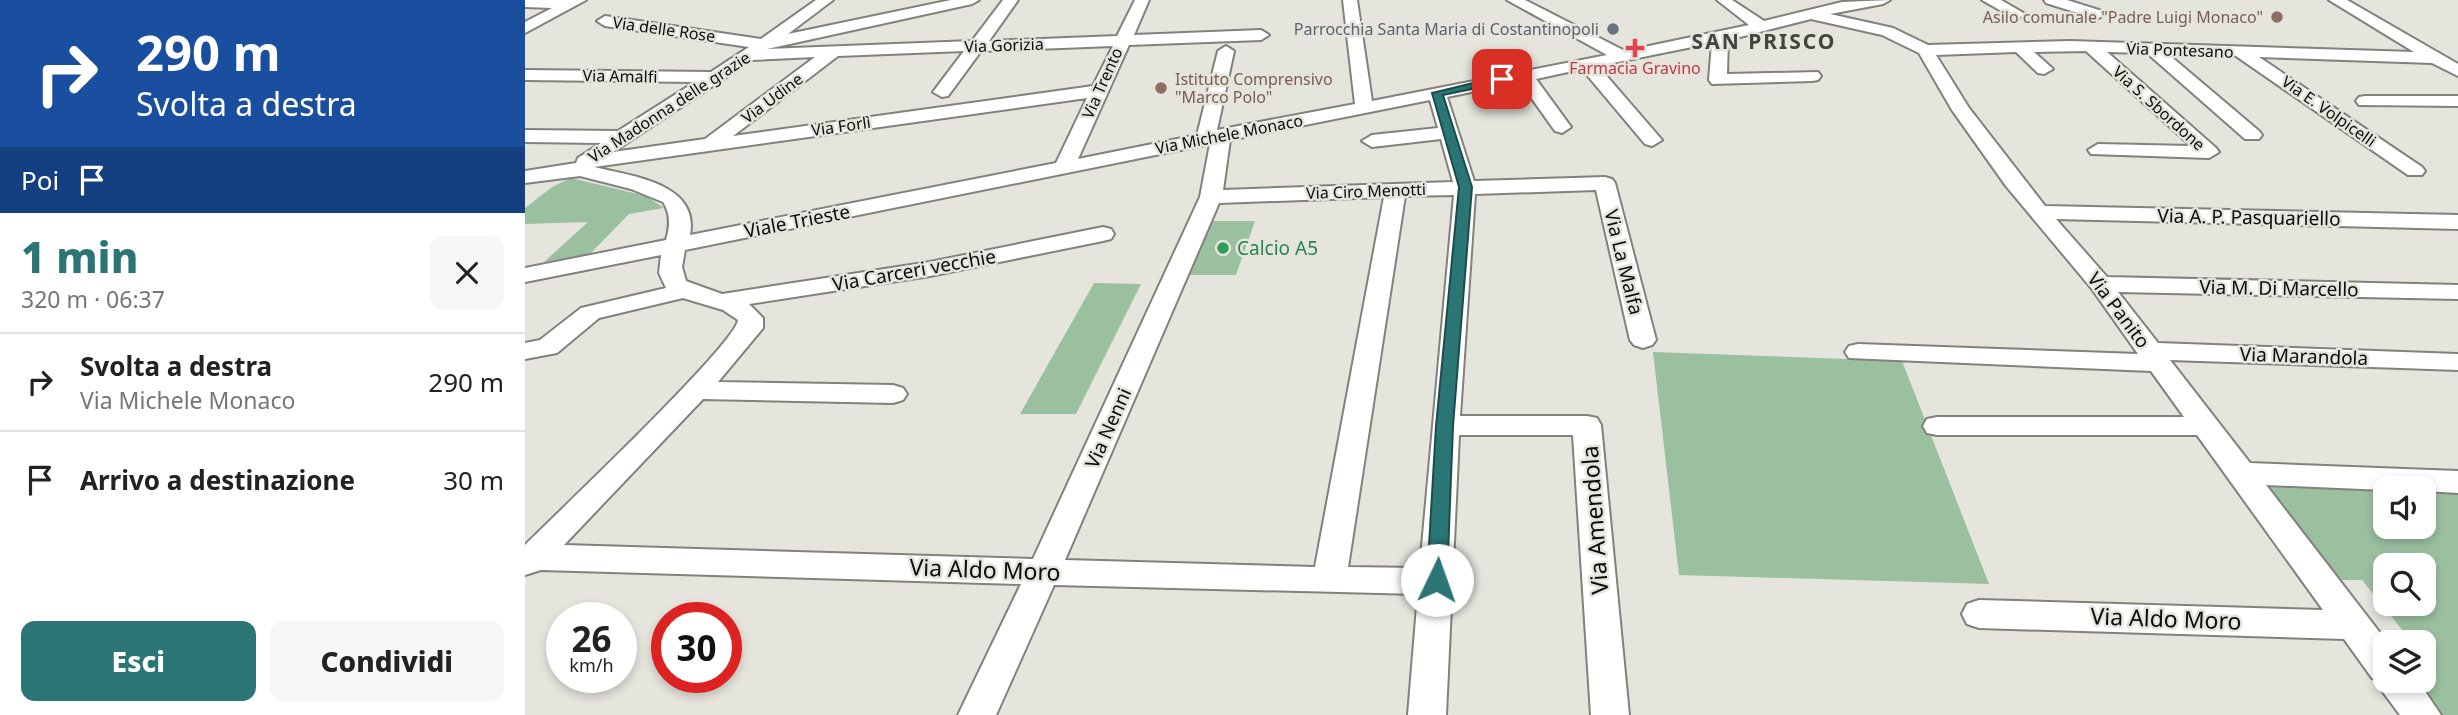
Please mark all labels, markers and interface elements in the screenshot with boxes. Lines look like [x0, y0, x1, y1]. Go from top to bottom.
place label: Asilo comunale "Padre Luigi Monaco" [1983, 6, 2263, 28]
marker: Asilo comunale "Padre Luigi Monaco" [2269, 9, 2285, 25]
street label: Via delle Rose [611, 11, 717, 47]
place label: Parrocchia Santa Maria di Costantinopoli [1294, 18, 1599, 40]
text: 290 m [136, 19, 281, 85]
marker: Parrocchia Santa Maria di Costantinopoli [1605, 21, 1621, 37]
district label: SAN PRISCO [1692, 27, 1836, 55]
icon: right [21, 28, 112, 119]
street label: Via Gorizia [964, 33, 1044, 57]
street label: Via Pontesano [2126, 37, 2234, 63]
marker: Farmacia Gravino [1627, 40, 1643, 56]
street label: Via Trento [1077, 44, 1127, 122]
street label: Via Madonna delle grazie [584, 46, 754, 168]
pin [1472, 49, 1532, 109]
place label: Farmacia Gravino [1569, 57, 1701, 79]
icon: arrive [1483, 60, 1521, 98]
street label: Via S. Sbordone [2108, 61, 2210, 155]
street label: Via Amalfi [582, 64, 658, 88]
street label: Via Udine [737, 68, 807, 128]
place label: Istituto Comprensivo "Marco Polo" [1175, 68, 1333, 108]
street label: Via E. Volpicelli [2277, 70, 2381, 152]
marker: Istituto Comprensivo "Marco Polo" [1153, 80, 1169, 96]
text: Svolta a destra [136, 82, 357, 125]
street label: Via Michele Monaco [1153, 109, 1305, 159]
street label: Via Forlì [810, 111, 872, 141]
icon: arrive [73, 161, 111, 199]
text: Poi [21, 162, 59, 198]
street label: Via Ciro Menotti [1306, 178, 1426, 204]
street label: Viale Trieste [742, 198, 852, 244]
street label: Via A. P. Pasquariello [2157, 202, 2341, 232]
street label: Via La Malfa [1598, 207, 1650, 317]
text: 1 min [21, 228, 138, 285]
place label: Calcio A5 [1237, 235, 1318, 261]
button: close [430, 236, 504, 310]
marker: Calcio A5 [1215, 240, 1231, 256]
street label: Via Carceri vecchie [830, 243, 998, 297]
street label: Via Panito [2082, 267, 2156, 353]
street label: Via M. Di Marcello [2199, 274, 2359, 302]
text: 320 m · 06:37 [21, 283, 165, 315]
street label: Via Marandola [2239, 341, 2369, 371]
text: Svolta a destra [80, 348, 272, 384]
icon: right [21, 363, 59, 401]
text: 290 m [428, 364, 504, 400]
text: Via Michele Monaco [80, 384, 295, 416]
street label: Via Nenni [1079, 384, 1137, 472]
street label: Via Amendola [1573, 445, 1615, 595]
icon: arrive [21, 461, 59, 499]
text: Arrivo a destinazione [80, 462, 355, 498]
text: 30 m [443, 462, 504, 498]
map controls [2373, 476, 2436, 693]
button: sound [2373, 476, 2436, 539]
position arrow [1400, 543, 1474, 617]
street label: Via Aldo Moro [909, 550, 1061, 588]
button: search [2373, 553, 2436, 616]
street label: Via Aldo Moro [2090, 599, 2242, 637]
speed limit sign: 30 [651, 602, 742, 693]
text: 26 [571, 615, 612, 662]
button: Esci [21, 621, 256, 701]
button: Condividi [270, 621, 504, 701]
button: layers [2373, 630, 2436, 693]
text: km/h [569, 653, 614, 677]

